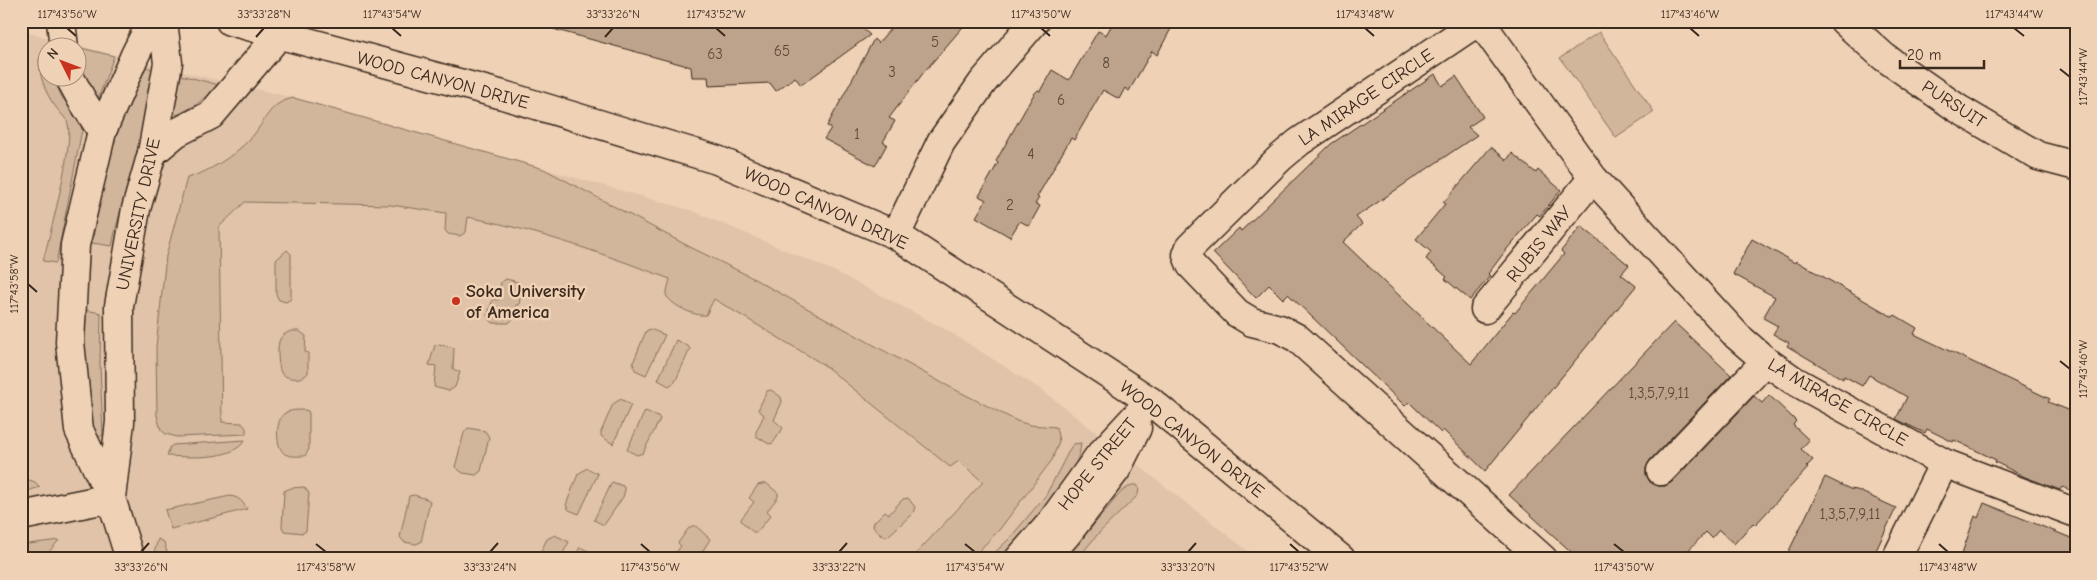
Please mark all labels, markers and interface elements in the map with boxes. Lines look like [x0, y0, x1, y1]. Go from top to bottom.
text: 117°43'56"W [37, 7, 97, 21]
text: 33°33'28"N [237, 7, 291, 21]
text: 117°43'54"W [363, 7, 422, 21]
text: 33°33'26"N [586, 7, 640, 21]
text: 117°43'52"W [687, 7, 746, 21]
text: 117°43'50"W [1011, 7, 1072, 21]
text: 117°43'48"W [1336, 7, 1395, 21]
text: 117°43'46"W [1661, 7, 1720, 21]
text: 117°43'44"W [1985, 7, 2043, 21]
house number: 5 [931, 33, 939, 51]
north arrow [38, 38, 88, 88]
scale bar [1900, 38, 1983, 70]
house number: 65 [774, 42, 790, 60]
street label: LA MIRAGE CIRCLE [1295, 44, 1438, 150]
text: N [43, 45, 62, 63]
house number: 63 [707, 45, 723, 63]
text: 20 m [1907, 46, 1941, 64]
street label: WOOD CANYON DRIVE [354, 47, 532, 114]
text: 117°43'44"W [2076, 48, 2090, 106]
house number: 8 [1102, 54, 1110, 72]
house number: 3 [888, 63, 896, 81]
street label: PURSUIT [1918, 76, 1990, 133]
house number: 6 [1057, 91, 1065, 109]
house number: 1 [854, 125, 860, 143]
street label: UNIVERSITY DRIVE [112, 136, 165, 292]
house number: 4 [1027, 145, 1035, 163]
street label: WOOD CANYON DRIVE [740, 163, 911, 254]
house number: 2 [1006, 196, 1014, 214]
street label: RUBIS WAY [1502, 202, 1577, 287]
text: 117°43'58"W [7, 254, 21, 313]
place label: Soka University of America [466, 281, 586, 323]
marker: Soka University of America [450, 295, 462, 307]
text: 117°43'46"W [2076, 339, 2090, 398]
street label: LA MIRAGE CIRCLE [1764, 354, 1912, 451]
street label: WOOD CANYON DRIVE [1115, 376, 1268, 502]
house number: 1,3,5,7,9,11 [1629, 384, 1690, 402]
street label: HOPE STREET [1054, 413, 1141, 515]
house number: 1,3,5,7,9,11 [1820, 505, 1881, 523]
text: 33°33'26"N [114, 560, 168, 574]
text: 117°43'58"W [297, 560, 356, 574]
text: 33°33'24"N [464, 560, 516, 574]
text: 117°43'56"W [620, 560, 680, 574]
text: 33°33'22"N [812, 560, 866, 574]
text: 117°43'54"W [946, 560, 1005, 574]
text: 33°33'20"N [1161, 560, 1215, 574]
text: 117°43'52"W [1270, 560, 1329, 574]
text: 117°43'50"W [1594, 560, 1655, 574]
text: 117°43'48"W [1919, 560, 1978, 574]

